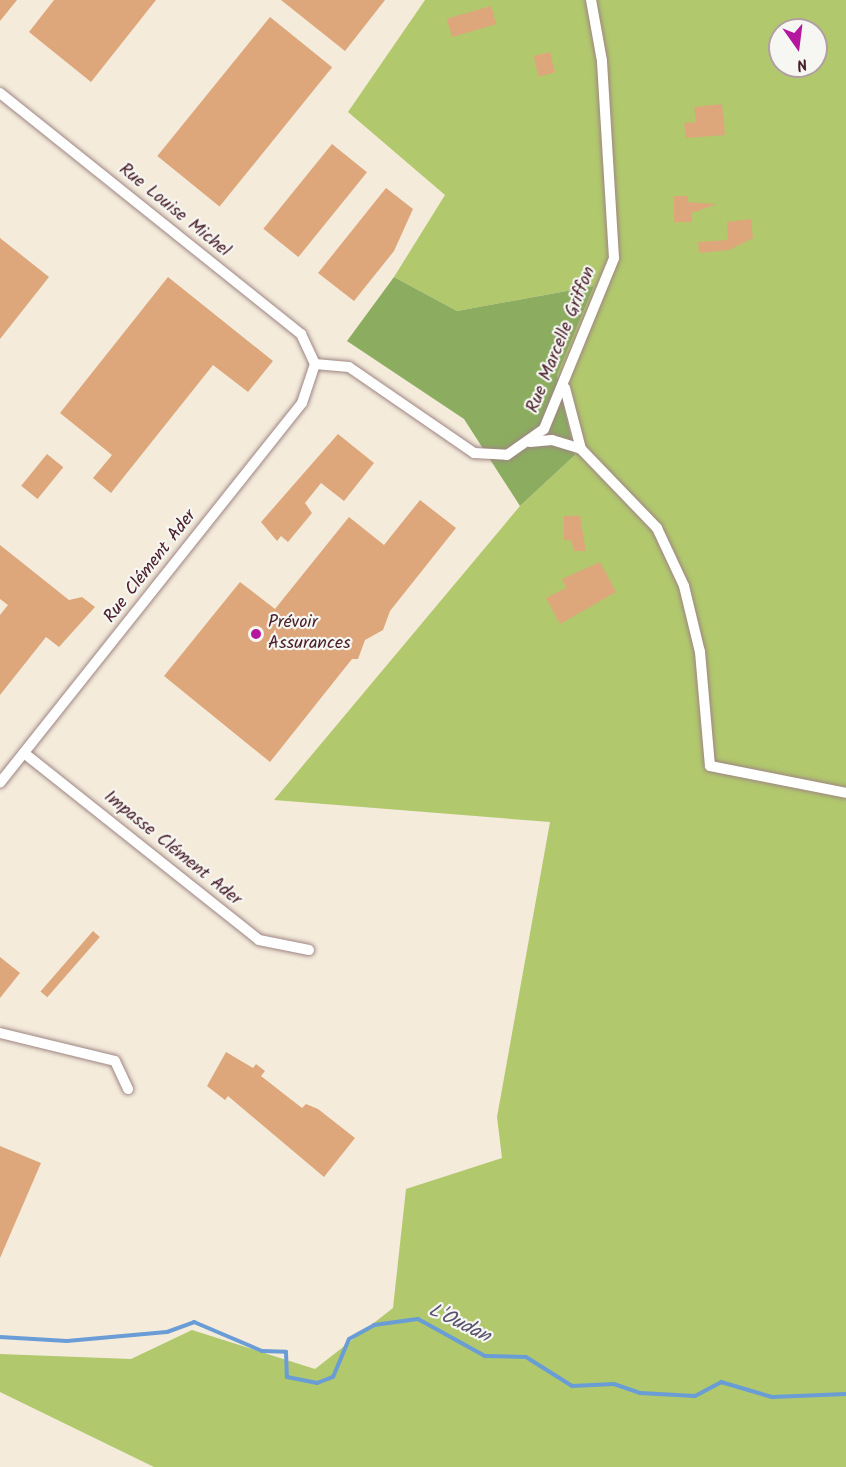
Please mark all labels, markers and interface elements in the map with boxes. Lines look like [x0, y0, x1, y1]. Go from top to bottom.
north arrow [768, 18, 828, 78]
text: N [794, 51, 810, 77]
street label: Rue Louise Michel [114, 159, 234, 263]
street label: Rue Marcelle Griffon [523, 264, 601, 416]
street label: Rue Clément Ader [100, 506, 202, 628]
place label: Prévoir Assurances [268, 613, 351, 656]
marker: Prévoir Assurances [249, 627, 263, 641]
street label: Impasse Clément Ader [99, 787, 245, 911]
water label: L'Oudan [424, 1299, 494, 1349]

